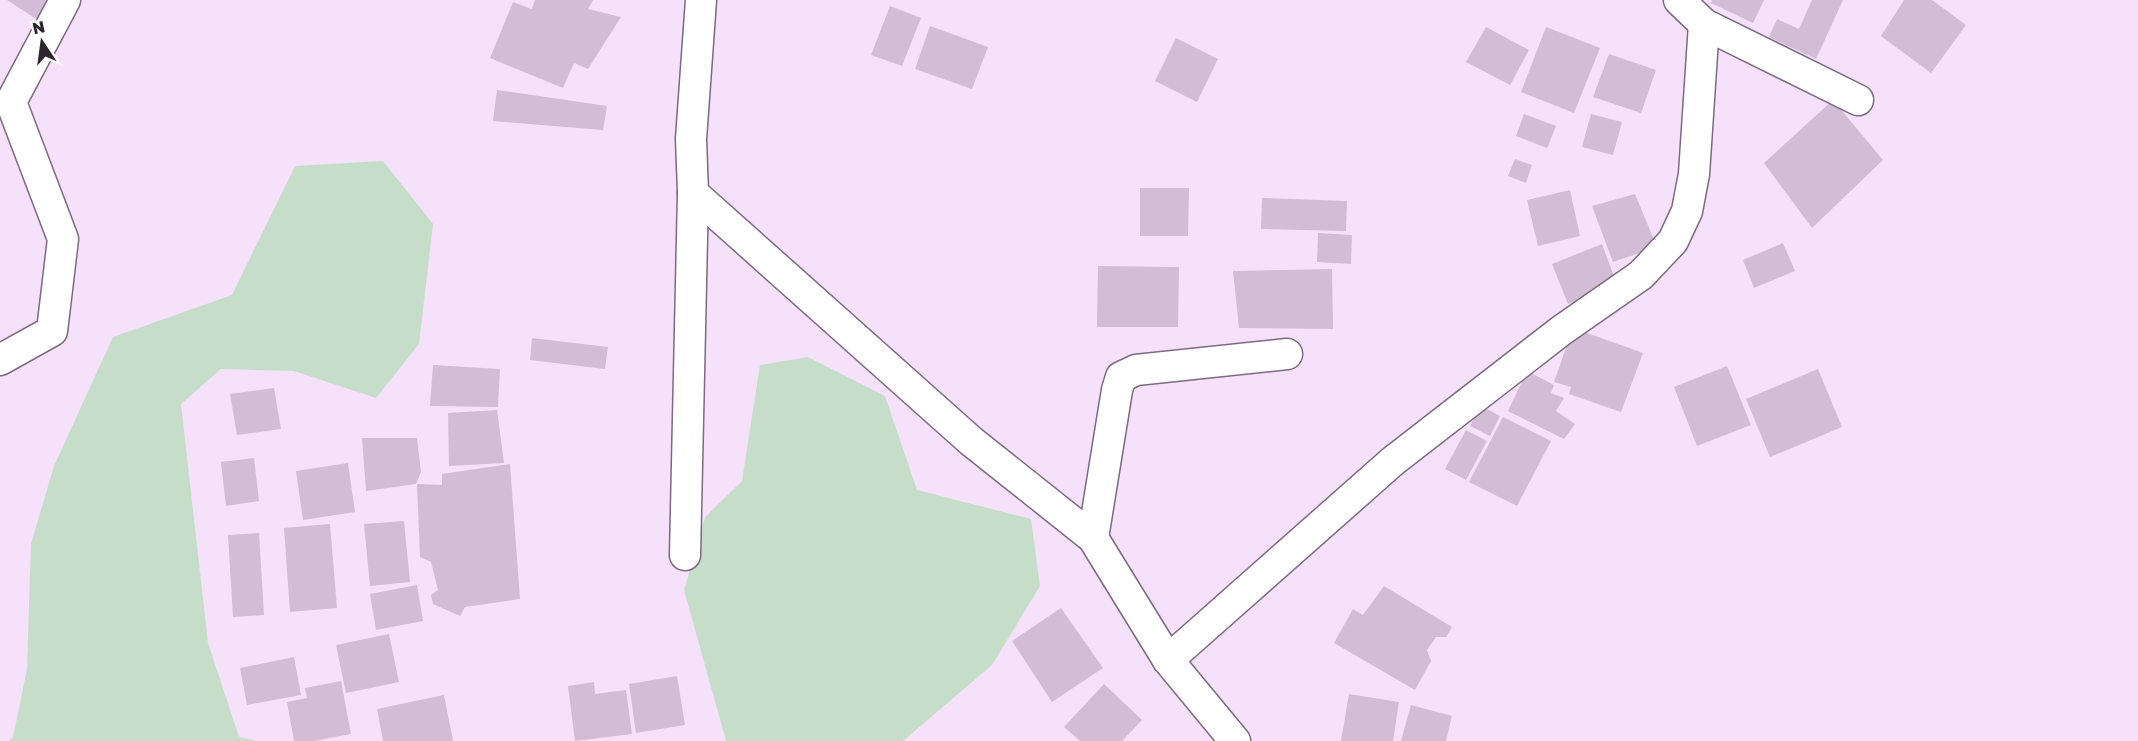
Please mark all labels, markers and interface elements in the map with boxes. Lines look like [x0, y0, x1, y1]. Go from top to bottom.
north arrow [12, 12, 72, 72]
text: N [30, 16, 47, 38]

